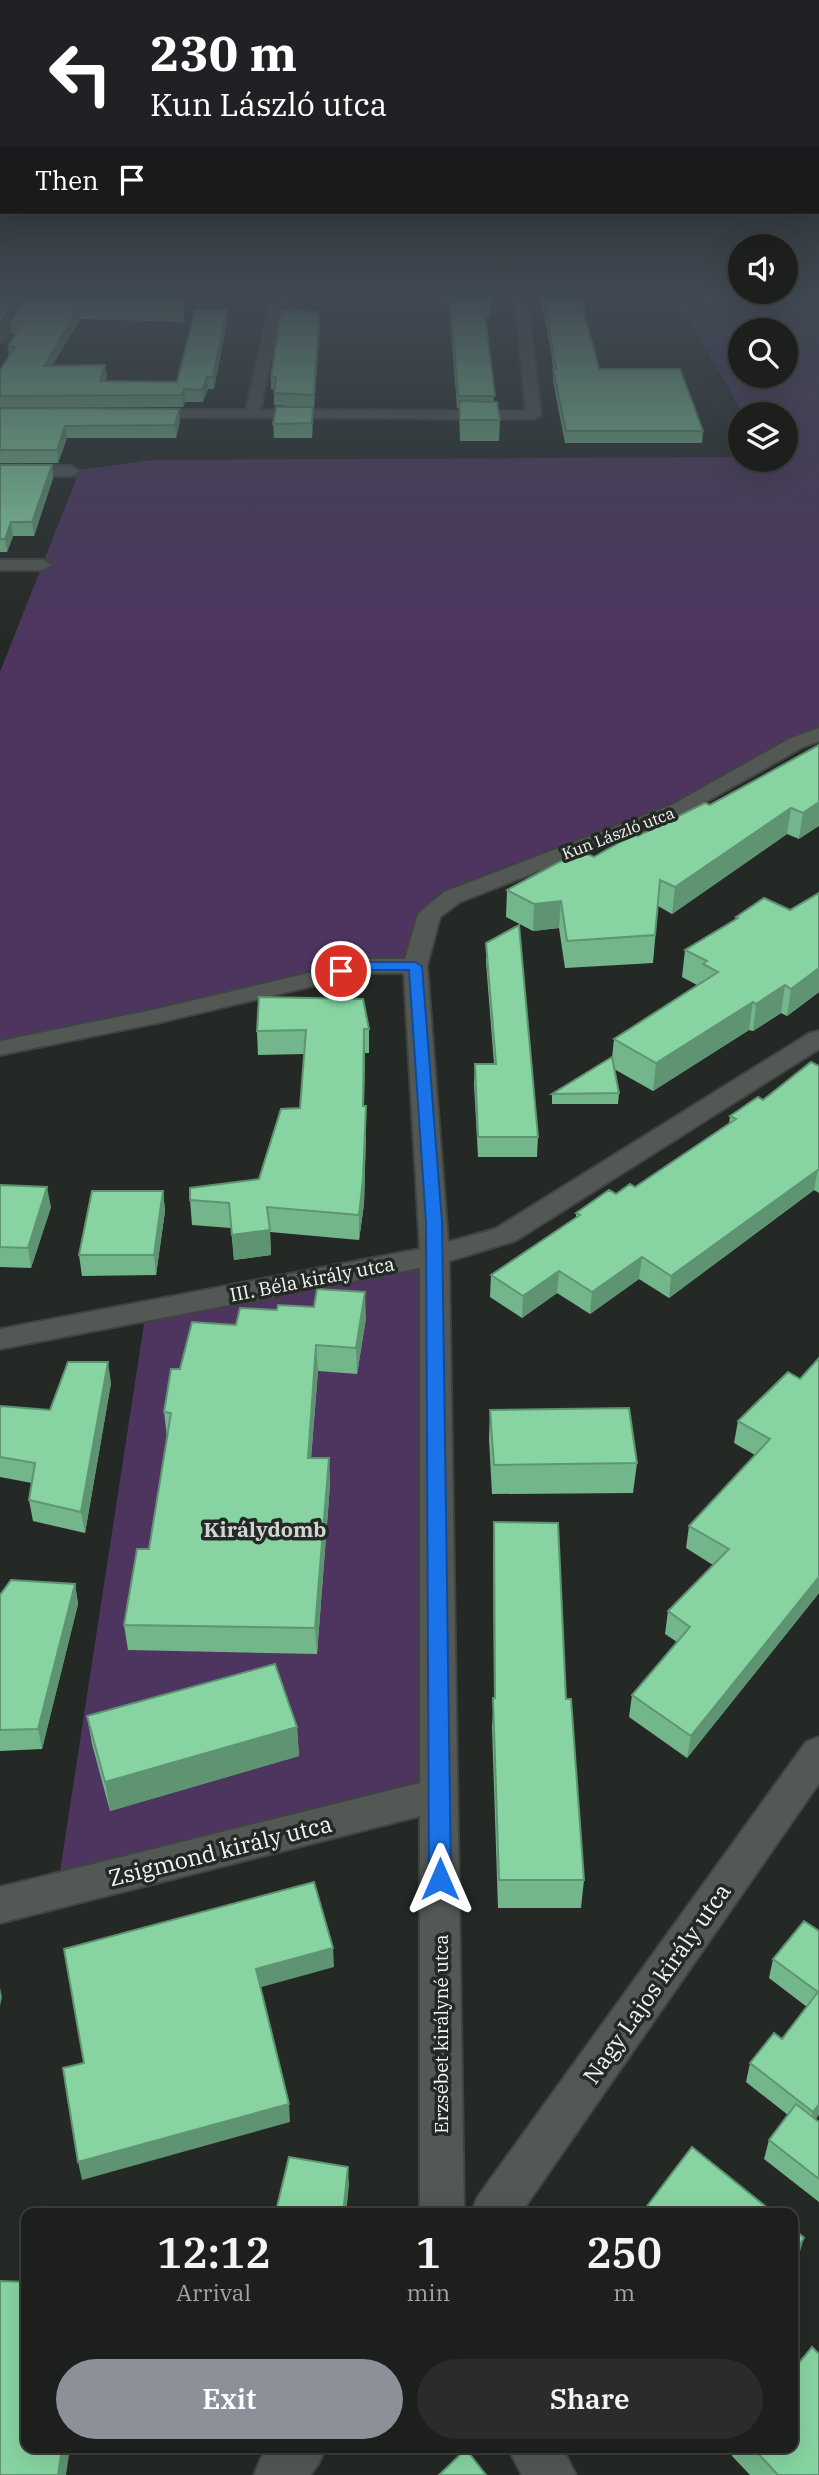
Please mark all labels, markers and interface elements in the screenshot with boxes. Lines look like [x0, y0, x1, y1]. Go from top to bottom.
text: 230 m [150, 21, 297, 84]
icon: left [35, 28, 126, 119]
text: Kun László utca [150, 83, 387, 125]
icon: arrive [113, 161, 151, 199]
text: Then [35, 163, 99, 197]
map controls [728, 234, 798, 472]
button: sound [728, 234, 798, 304]
button: search [728, 318, 798, 388]
button: layers [728, 402, 798, 472]
street label: Kun László utca [559, 802, 677, 864]
pin [311, 941, 371, 1001]
icon: arrive [322, 952, 360, 990]
street label: III. Béla király utca [228, 1251, 396, 1307]
district label: Királydomb [204, 1515, 327, 1543]
street label: Zsigmond király utca [105, 1808, 335, 1892]
position arrow [403, 1842, 477, 1916]
street label: Nagy Lajos király utca [575, 1877, 737, 2089]
street label: Erzsébet királyné utca [429, 1934, 453, 2134]
text: 12:12 [157, 2225, 270, 2280]
text: 1 [416, 2225, 441, 2280]
text: 250 [586, 2225, 662, 2280]
text: Arrival [176, 2277, 251, 2307]
text: min [406, 2277, 450, 2307]
text: m [613, 2277, 635, 2307]
button: Exit [56, 2359, 403, 2439]
button: Share [417, 2359, 763, 2439]

